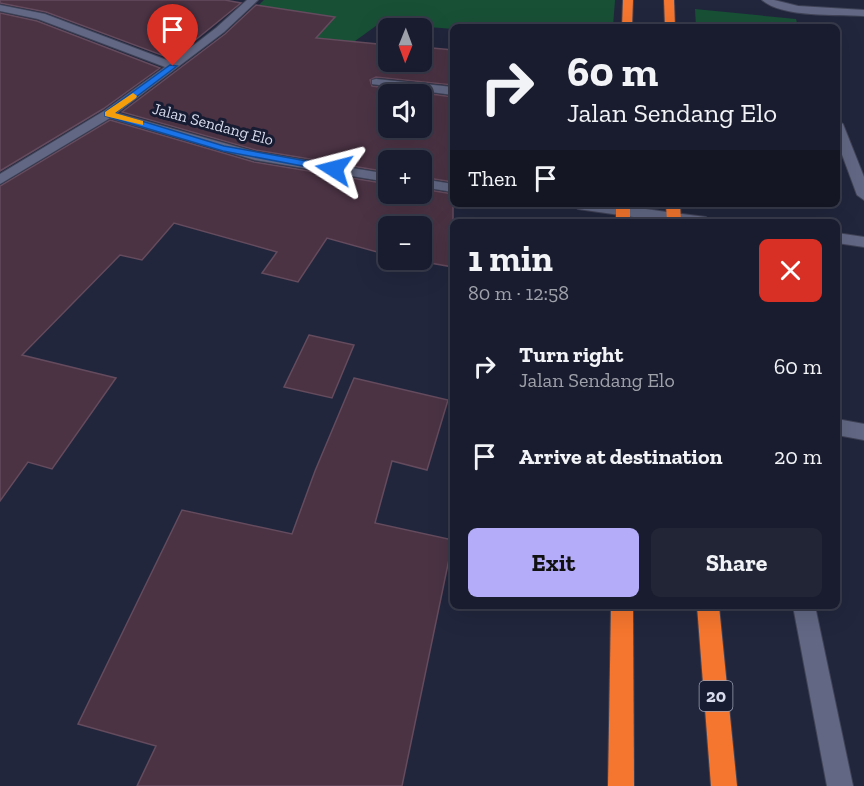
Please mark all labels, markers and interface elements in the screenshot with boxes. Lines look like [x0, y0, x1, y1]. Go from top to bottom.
pin [147, 4, 198, 66]
icon: arrive [156, 13, 189, 46]
north arrow [378, 18, 432, 72]
map controls [378, 18, 432, 270]
text: 60 m [567, 46, 658, 97]
icon: right [468, 48, 546, 126]
button: sound [378, 84, 432, 138]
text: Jalan Sendang Elo [567, 97, 777, 129]
street label: Jalan Sendang Elo [150, 99, 276, 149]
position arrow [302, 137, 366, 201]
button: + [378, 150, 432, 204]
icon: arrive [529, 162, 562, 195]
text: Then [468, 165, 517, 192]
button: − [378, 216, 432, 270]
text: 1 min [468, 237, 553, 280]
button: close [759, 239, 822, 302]
text: 80 m · 12:58 [468, 281, 569, 305]
text: Turn right [519, 341, 623, 368]
icon: right [468, 350, 501, 383]
text: 60 m [774, 353, 822, 380]
text: Jalan Sendang Elo [519, 368, 675, 392]
icon: arrive [468, 440, 501, 473]
text: Arrive at destination [519, 443, 722, 470]
text: 20 m [774, 443, 822, 470]
button: Exit [468, 528, 639, 597]
button: Share [651, 528, 822, 597]
road number: 20 [700, 681, 732, 711]

